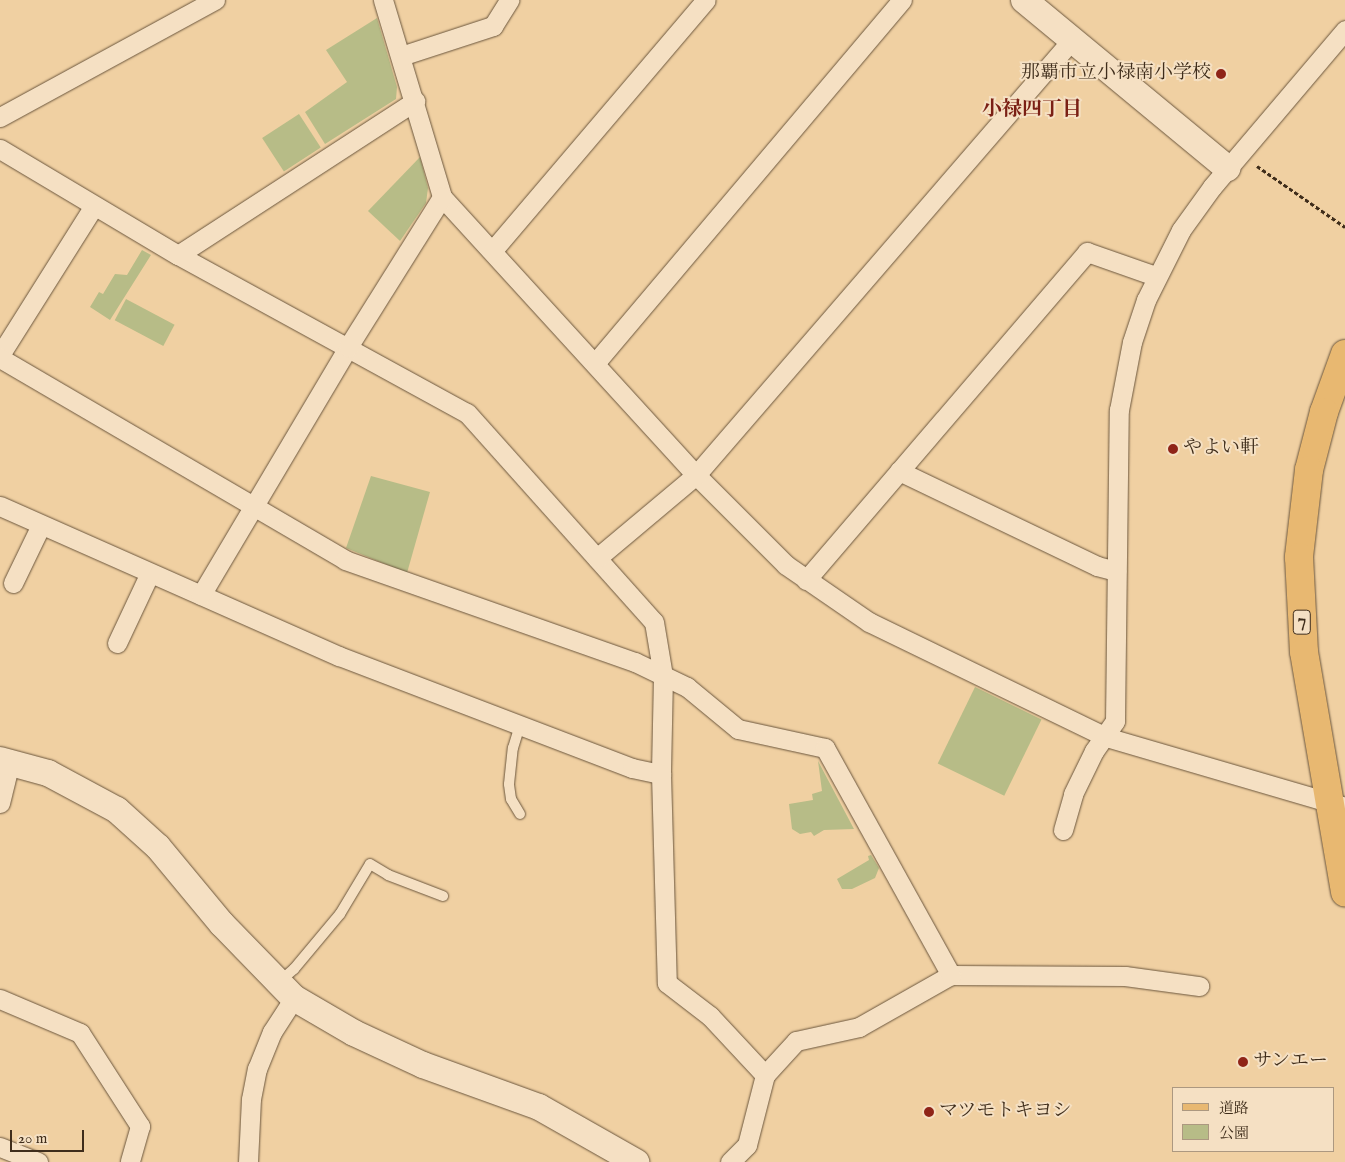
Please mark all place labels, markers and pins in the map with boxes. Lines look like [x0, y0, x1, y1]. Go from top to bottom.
place label: 那覇市立小禄南小学校 [1021, 63, 1211, 85]
marker: 那覇市立小禄南小学校 [1215, 68, 1227, 80]
place label: やよい軒 [1183, 438, 1259, 460]
marker: やよい軒 [1167, 443, 1179, 455]
place label: サンエー [1253, 1051, 1329, 1073]
marker: サンエー [1237, 1056, 1249, 1068]
place label: マツモトキヨシ [939, 1101, 1072, 1123]
marker: マツモトキヨシ [923, 1106, 935, 1118]

